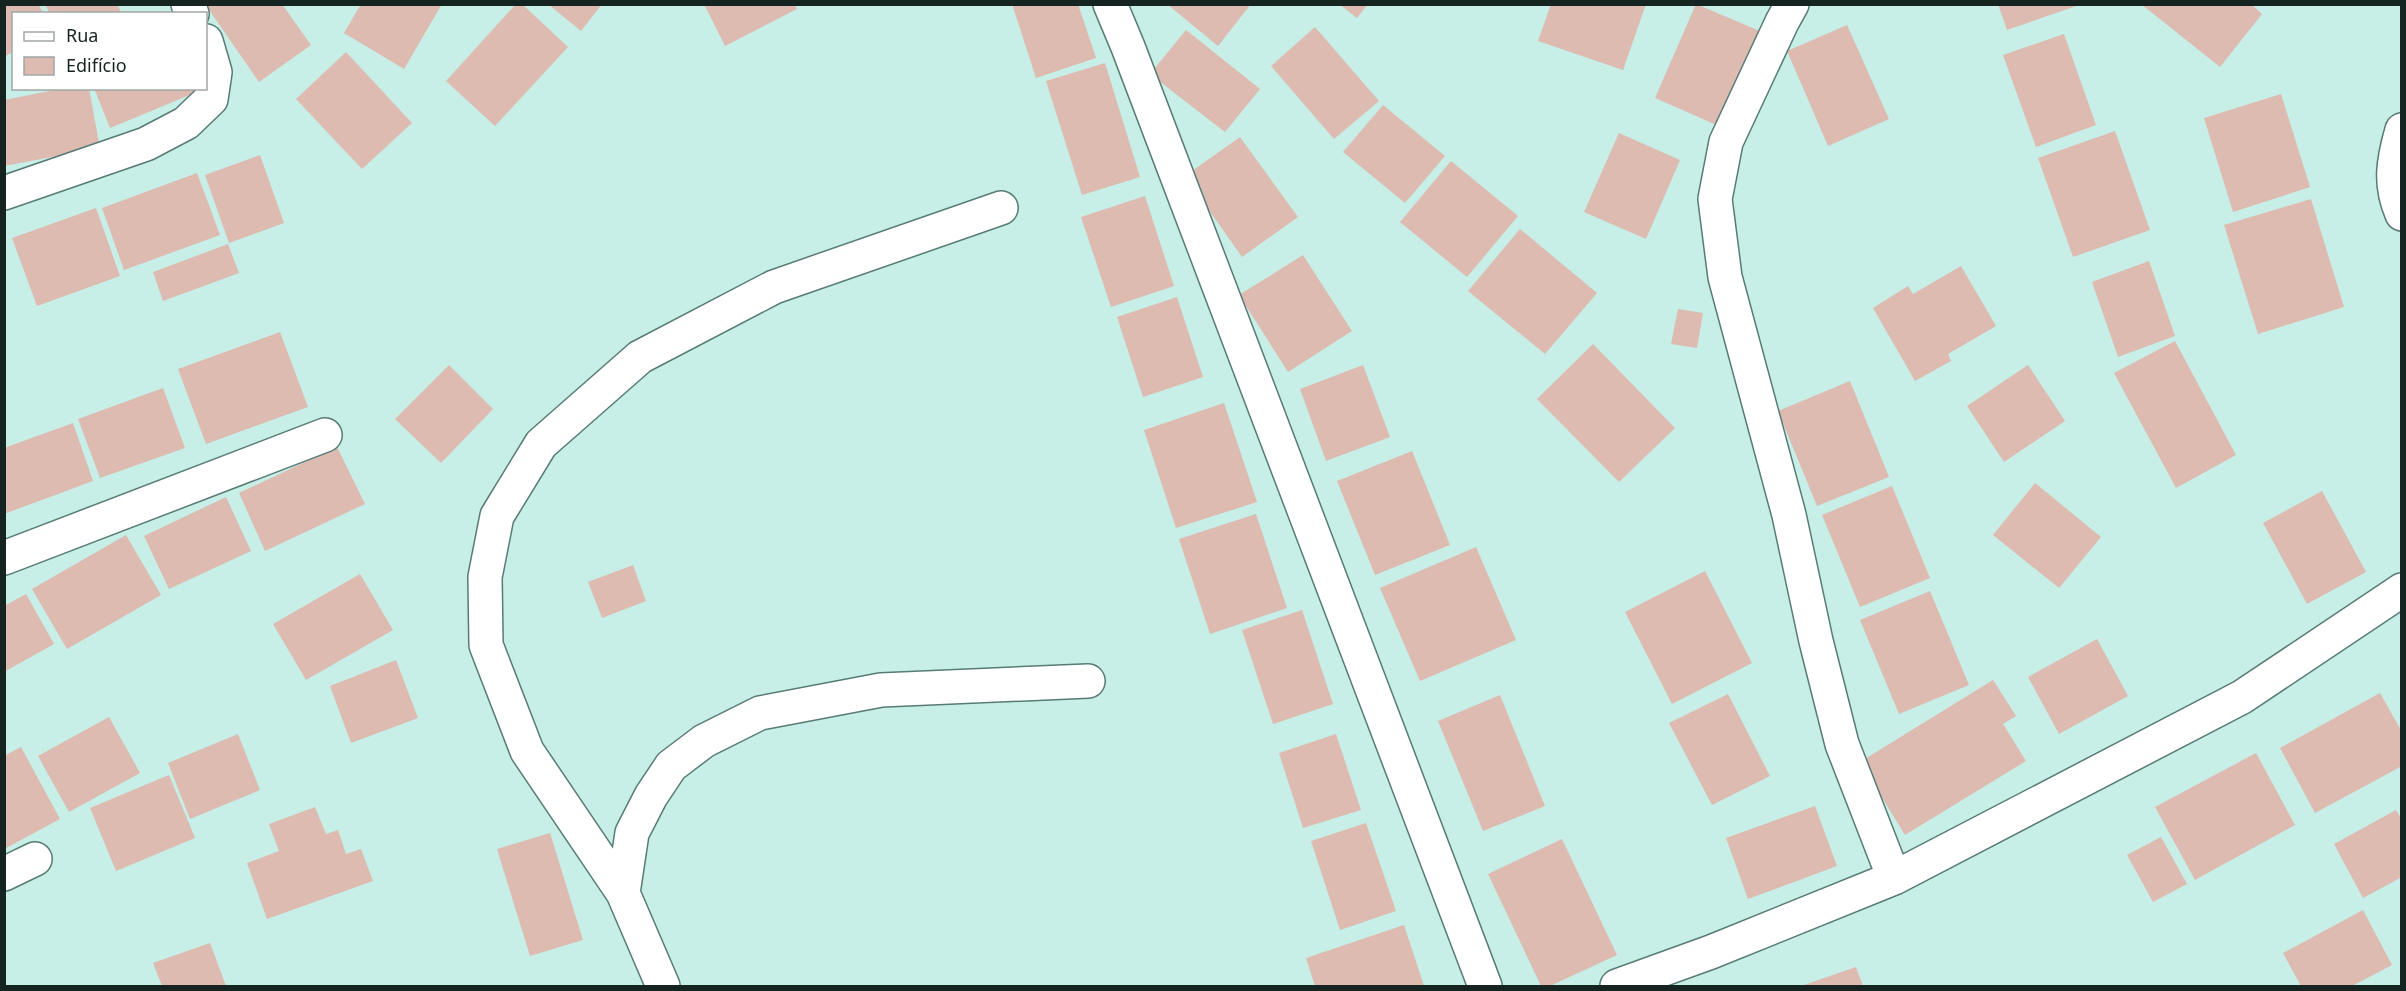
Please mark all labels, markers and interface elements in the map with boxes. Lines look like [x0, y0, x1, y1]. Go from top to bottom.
legend [12, 12, 207, 90]
text: Rua [66, 23, 98, 47]
text: Edifício [66, 53, 127, 77]

